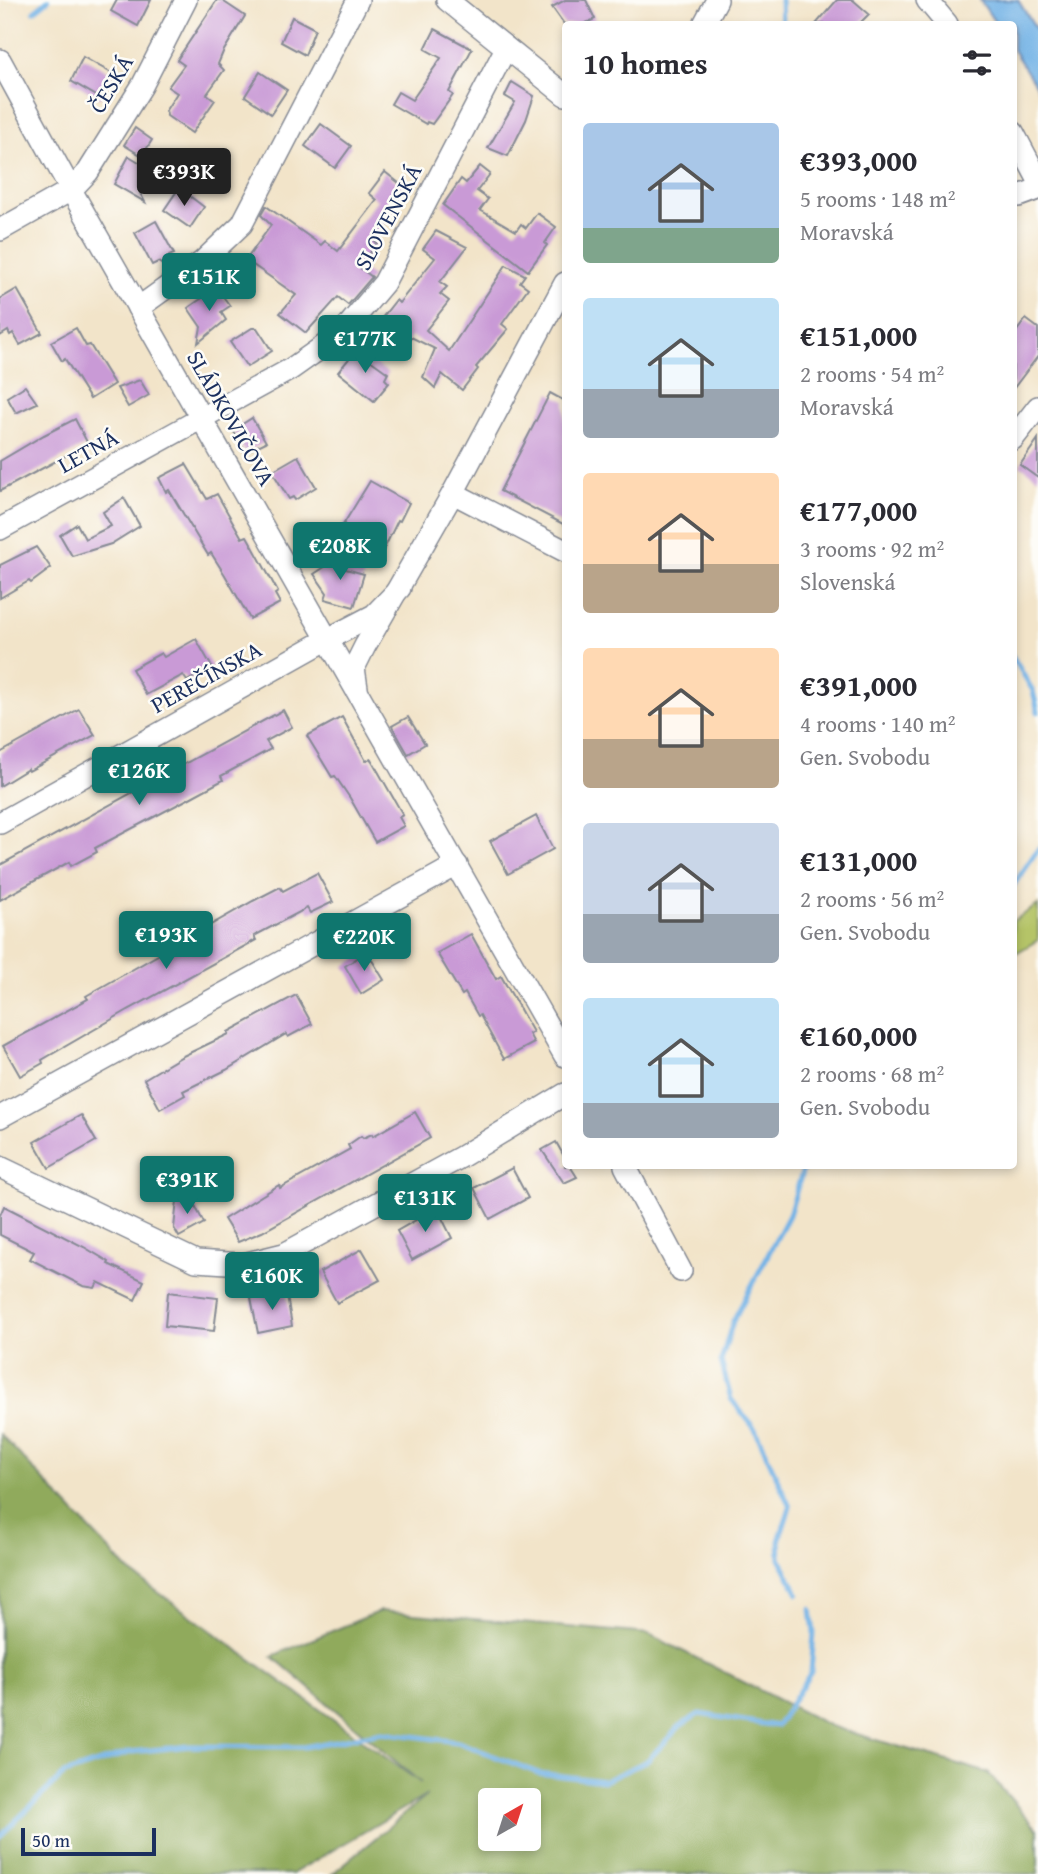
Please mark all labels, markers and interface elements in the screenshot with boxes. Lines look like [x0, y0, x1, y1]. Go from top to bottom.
text: 10 homes [583, 41, 708, 85]
icon: filters [958, 44, 996, 82]
street label: ČESKÁ [80, 48, 141, 119]
text: €393,000 [800, 138, 917, 182]
pin: €393K [135, 148, 233, 208]
icon: home [639, 151, 723, 235]
text: €393K [153, 154, 215, 187]
street label: SLOVENSKÁ [346, 158, 429, 276]
text: 5 rooms · 148 m² [800, 182, 955, 215]
text: Moravská [800, 215, 894, 248]
pin: €151K [160, 254, 258, 313]
text: €151K [178, 259, 240, 292]
text: €151,000 [800, 313, 917, 357]
pin: €177K [316, 316, 414, 375]
text: €177K [334, 321, 396, 354]
icon: home [639, 326, 723, 410]
street label: SLÁDKOVIČOVA [179, 344, 284, 492]
text: 2 rooms · 54 m² [800, 357, 944, 390]
text: Moravská [800, 390, 894, 423]
street label: LETNÁ [51, 420, 124, 481]
text: €177,000 [800, 488, 917, 532]
icon: home [639, 501, 723, 585]
pin: €208K [291, 522, 389, 582]
text: €208K [309, 528, 371, 561]
text: 3 rooms · 92 m² [800, 532, 944, 565]
text: Slovenská [800, 565, 895, 598]
street label: PEREČÍNSKA [144, 632, 267, 721]
text: €391,000 [800, 663, 917, 707]
icon: home [639, 676, 723, 760]
text: 4 rooms · 140 m² [800, 707, 955, 740]
text: Gen. Svobodu [800, 740, 930, 773]
pin: €126K [90, 748, 188, 807]
text: €126K [108, 753, 170, 786]
text: €131,000 [800, 838, 917, 882]
icon: home [639, 851, 723, 935]
text: 2 rooms · 56 m² [800, 882, 944, 915]
pin: €193K [117, 912, 215, 971]
pin: €220K [315, 914, 413, 973]
text: Gen. Svobodu [800, 915, 930, 948]
text: €193K [135, 917, 197, 950]
text: €220K [333, 919, 395, 952]
text: €160,000 [800, 1013, 917, 1057]
icon: home [639, 1026, 723, 1110]
text: 2 rooms · 68 m² [800, 1057, 944, 1090]
text: Gen. Svobodu [800, 1090, 930, 1123]
pin: €391K [138, 1156, 236, 1216]
text: €391K [156, 1162, 218, 1195]
pin: €131K [376, 1174, 474, 1234]
text: €131K [394, 1180, 456, 1213]
pin: €160K [223, 1252, 321, 1312]
text: €160K [241, 1258, 303, 1291]
north arrow [478, 1788, 541, 1852]
map controls [478, 1788, 541, 1851]
scale bar [21, 1825, 156, 1857]
text: 50 m [32, 1826, 70, 1854]

